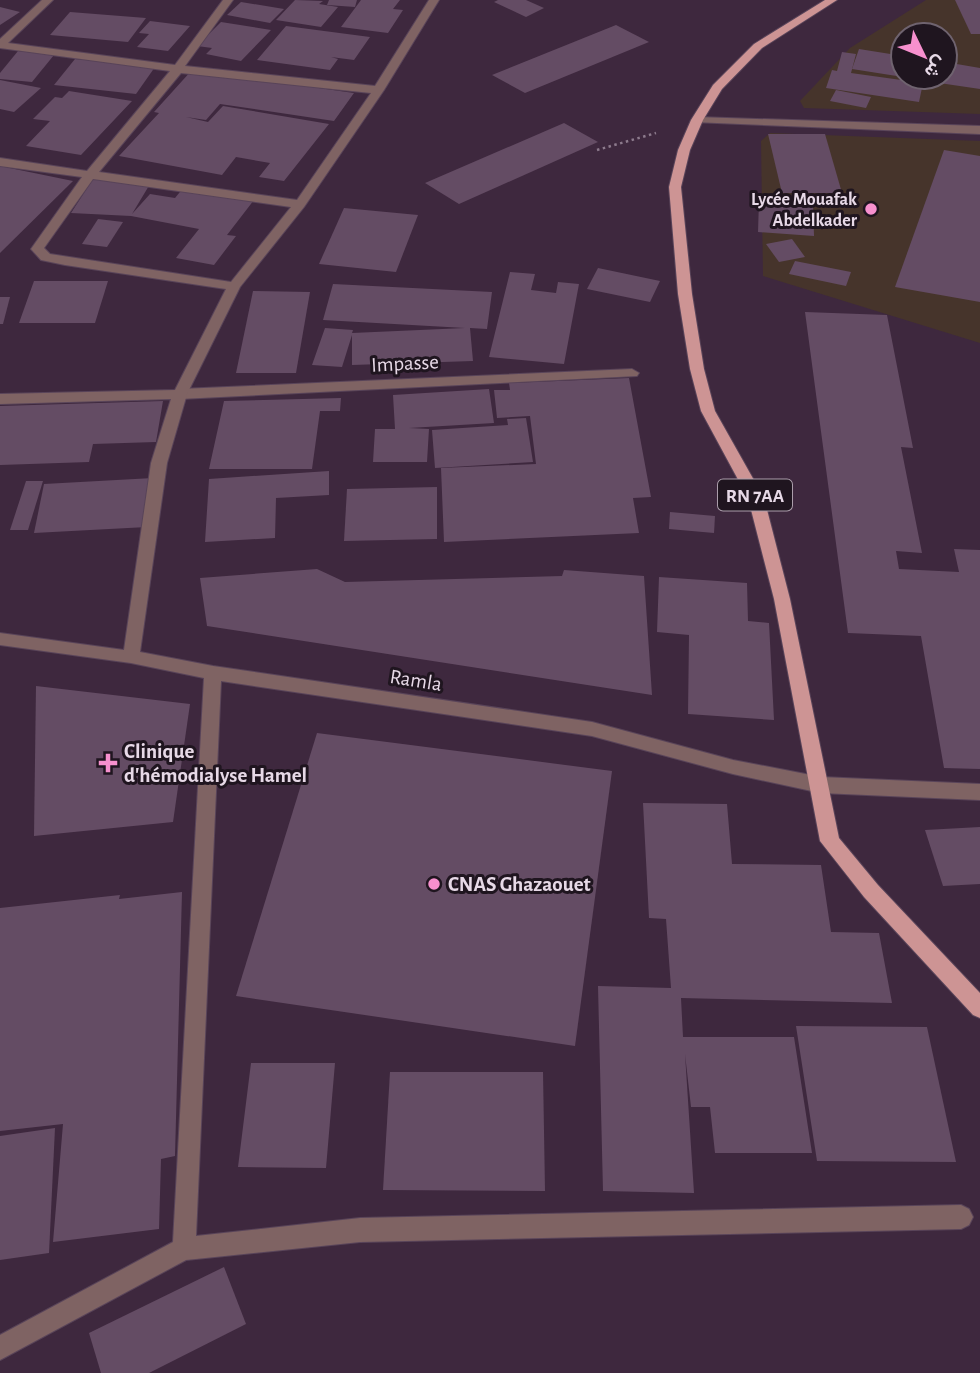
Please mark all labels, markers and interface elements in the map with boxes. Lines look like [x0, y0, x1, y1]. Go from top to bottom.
north arrow [889, 21, 959, 91]
text: ش [920, 51, 950, 82]
place label: Lycée Mouafak Abdelkader [751, 191, 858, 230]
marker: Lycée Mouafak Abdelkader [863, 201, 879, 217]
street label: Impasse [371, 351, 439, 376]
road number: RN 7AA [718, 480, 792, 510]
street label: Ramla [388, 666, 444, 695]
place label: Clinique d'hémodialyse Hamel [124, 741, 307, 786]
marker: Clinique d'hémodialyse Hamel [98, 753, 118, 773]
place label: CNAS Ghazaouet [448, 874, 591, 895]
marker: CNAS Ghazaouet [426, 876, 442, 892]

